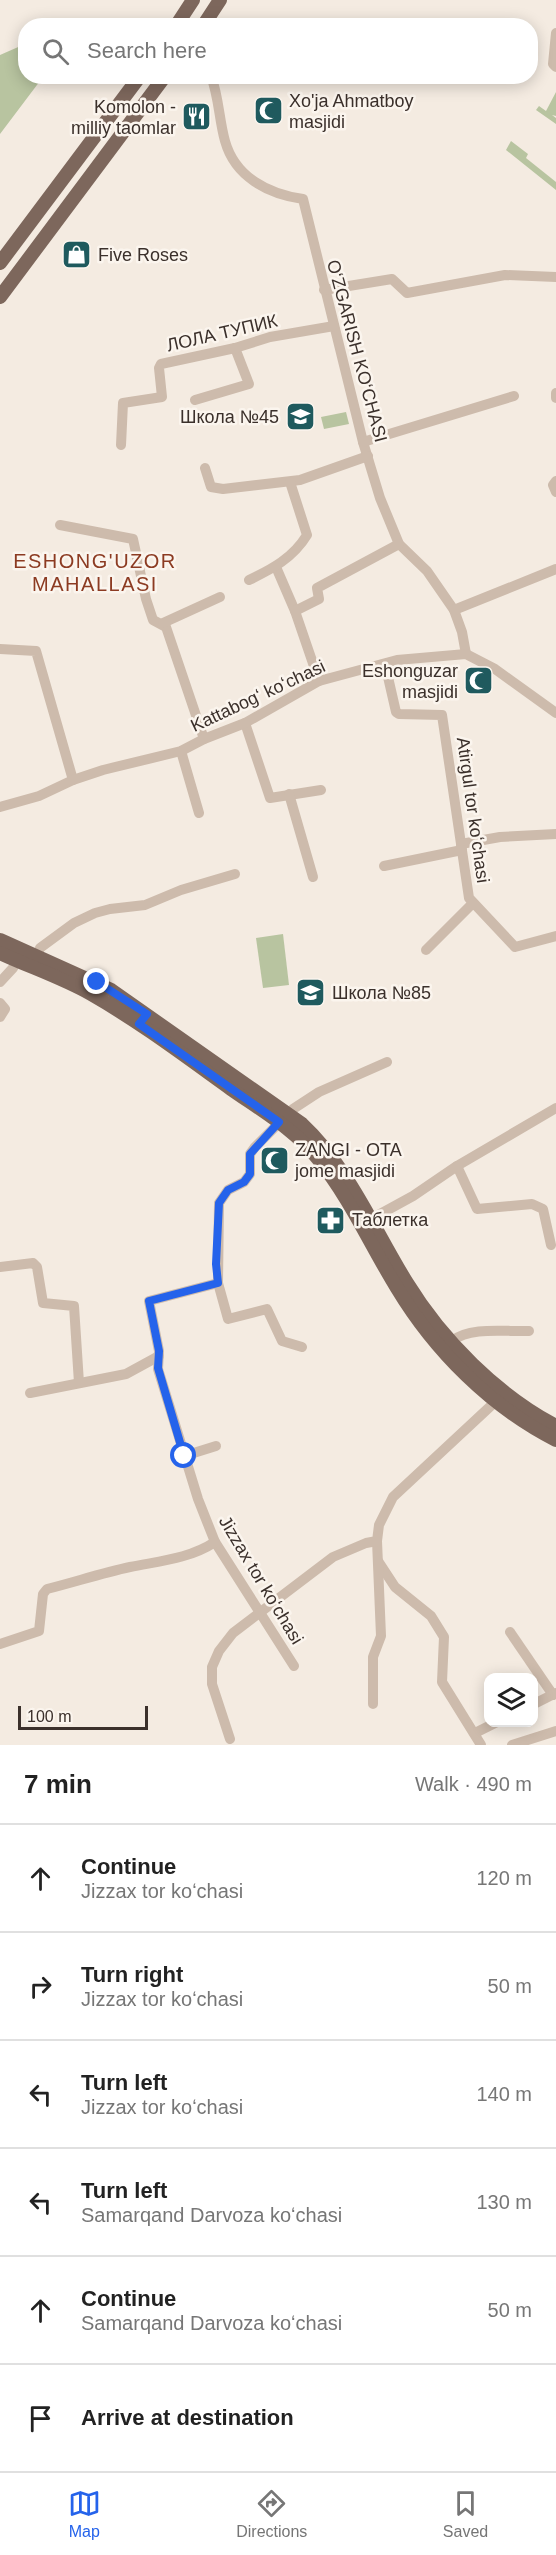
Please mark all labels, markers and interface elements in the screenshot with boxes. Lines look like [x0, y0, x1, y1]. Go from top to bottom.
search box [18, 18, 538, 84]
icon: search [39, 35, 72, 68]
text: Search here [87, 38, 207, 63]
place label: Xo'ja Ahmatboy masjidi [289, 91, 414, 132]
mosque icon: Xo'ja Ahmatboy masjidi [252, 95, 284, 127]
place label: Komolon - milliy taomlar [71, 97, 176, 138]
restaurant icon: Komolon - milliy taomlar [181, 101, 213, 133]
shop icon: Five Roses [61, 239, 93, 271]
place label: Five Roses [98, 245, 188, 265]
street label: O‘ZGARISH KO‘CHASI [323, 258, 391, 444]
street label: ЛОЛА ТУПИК [165, 310, 280, 355]
school or university icon: Школа №45 [284, 401, 316, 433]
place label: Школа №45 [180, 407, 279, 427]
district label: ESHONG'UZOR MAHALLASI [13, 550, 177, 595]
street label: Kattabogʻ koʻchasi [188, 656, 328, 736]
place label: Eshonguzar masjidi [362, 661, 458, 702]
mosque icon: Eshonguzar masjidi [463, 665, 495, 697]
street label: Atirgul tor koʻchasi [453, 736, 493, 884]
route end [83, 968, 109, 994]
school or university icon: Школа №85 [295, 977, 327, 1009]
place label: Школа №85 [332, 983, 431, 1003]
place label: ZANGI - OTA jome masjidi [294, 1140, 402, 1181]
mosque icon: ZANGI - OTA jome masjidi [258, 1144, 290, 1176]
pharmacy icon: Таблетка [315, 1204, 347, 1236]
place label: Таблетка [352, 1210, 429, 1230]
route start [170, 1442, 196, 1468]
street label: Jizzax tor koʻchasi [215, 1512, 307, 1648]
map controls [484, 1673, 538, 1727]
button: layers [484, 1673, 538, 1727]
scale bar [18, 1703, 148, 1730]
text: 100 m [27, 1708, 71, 1725]
text: 7 min [24, 1769, 92, 1799]
text: Walk · 490 m [415, 1773, 532, 1795]
text: Continue [81, 1854, 176, 1879]
icon: ahead [24, 1862, 57, 1895]
text: 120 m [476, 1867, 532, 1889]
text: Jizzax tor koʻchasi [81, 1880, 243, 1902]
text: Turn right [81, 1962, 183, 1987]
icon: right [24, 1970, 57, 2003]
text: 50 m [488, 1975, 532, 1997]
text: Jizzax tor koʻchasi [81, 1988, 243, 2010]
text: Turn left [81, 2070, 167, 2095]
icon: left [24, 2078, 57, 2111]
text: 140 m [476, 2083, 532, 2105]
text: Jizzax tor koʻchasi [81, 2096, 243, 2118]
text: Turn left [81, 2178, 167, 2203]
icon: left [24, 2186, 57, 2219]
text: 130 m [476, 2191, 532, 2213]
text: Samarqand Darvoza koʻchasi [81, 2204, 342, 2226]
text: Continue [81, 2286, 176, 2311]
icon: ahead [24, 2294, 57, 2327]
text: 50 m [488, 2299, 532, 2321]
text: Samarqand Darvoza koʻchasi [81, 2312, 342, 2334]
icon: arrive [24, 2402, 57, 2435]
text: Arrive at destination [81, 2405, 294, 2430]
tab: Map [68, 2487, 101, 2541]
tab: Directions [236, 2487, 307, 2541]
tab: Saved [443, 2487, 488, 2541]

